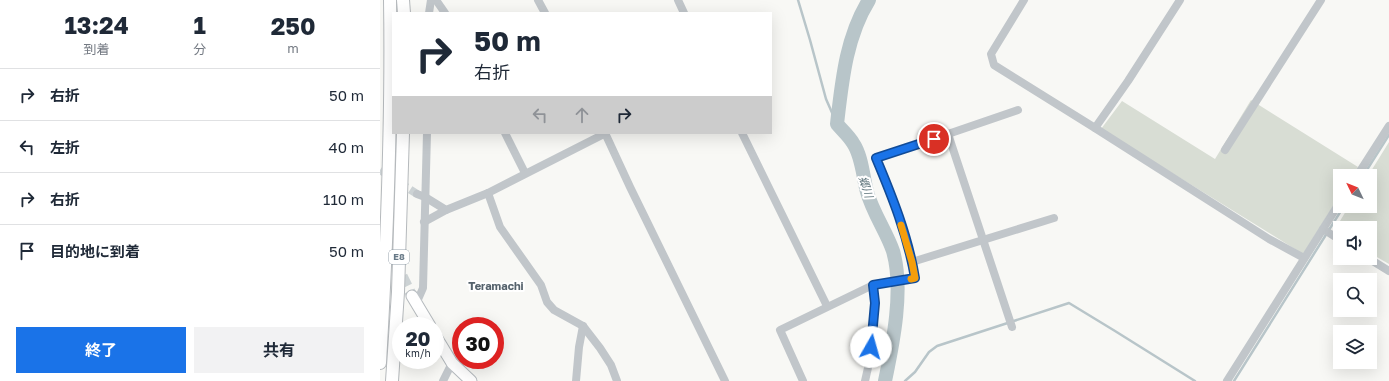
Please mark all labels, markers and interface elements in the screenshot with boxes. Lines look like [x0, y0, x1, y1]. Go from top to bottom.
text: 13:24 [64, 10, 129, 39]
text: 1 [194, 10, 206, 39]
text: 250 [271, 11, 316, 40]
text: 50 m [474, 24, 541, 57]
icon: right [408, 28, 460, 80]
text: m [287, 40, 299, 56]
text: 到着 [84, 41, 110, 57]
text: 分 [193, 41, 206, 57]
text: 右折 [474, 61, 510, 83]
icon: right [16, 84, 38, 106]
text: 右折 [50, 86, 80, 104]
text: 50 m [329, 86, 364, 104]
icon: left [529, 104, 551, 126]
icon: ahead [571, 104, 593, 126]
icon: right [613, 104, 635, 126]
pin [917, 122, 951, 156]
icon: arrive [923, 128, 945, 150]
icon: left [16, 136, 38, 158]
text: 左折 [50, 138, 80, 156]
text: 40 m [329, 138, 364, 156]
north arrow [1333, 169, 1377, 213]
map controls [1333, 169, 1377, 369]
water label: 郷川 [857, 174, 876, 200]
icon: right [16, 188, 38, 210]
text: 右折 [50, 190, 80, 208]
text: 110 m [323, 190, 364, 208]
button: sound [1333, 221, 1377, 265]
icon: arrive [16, 240, 38, 262]
text: 目的地に到着 [50, 242, 140, 260]
text: 50 m [329, 242, 364, 260]
road number: E8 [389, 250, 409, 264]
button: search [1333, 273, 1377, 317]
district label: Teramachi [468, 279, 524, 292]
speed limit sign: 30 [452, 317, 504, 369]
button: layers [1333, 325, 1377, 369]
text: 20 [405, 326, 431, 350]
position arrow [850, 326, 892, 368]
button: 終了 [16, 327, 186, 373]
button: 共有 [194, 327, 364, 373]
text: km/h [405, 347, 431, 359]

